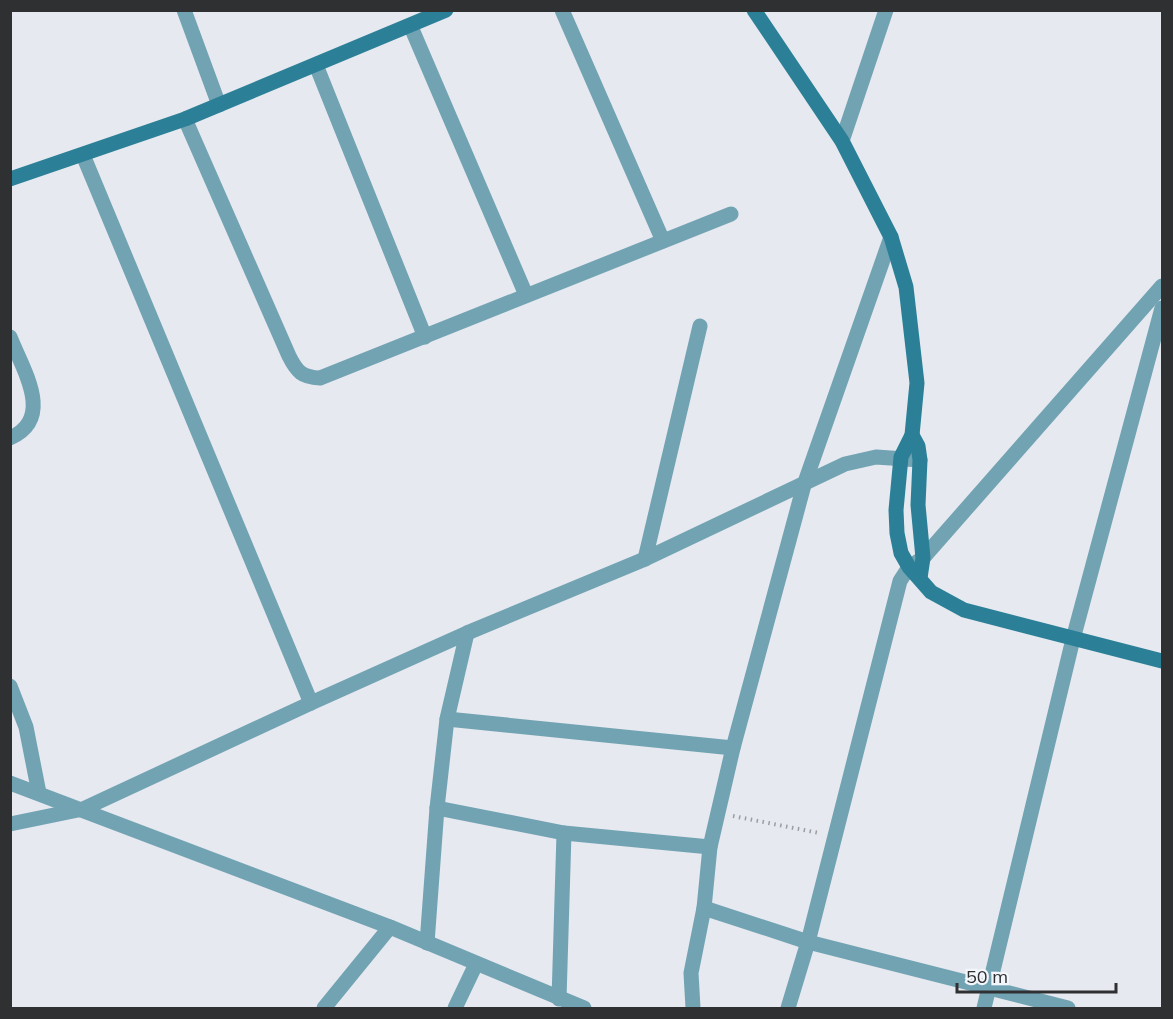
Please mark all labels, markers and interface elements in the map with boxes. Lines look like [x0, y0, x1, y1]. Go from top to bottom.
scale bar [957, 956, 1116, 994]
text: 50 m [966, 965, 1008, 988]

